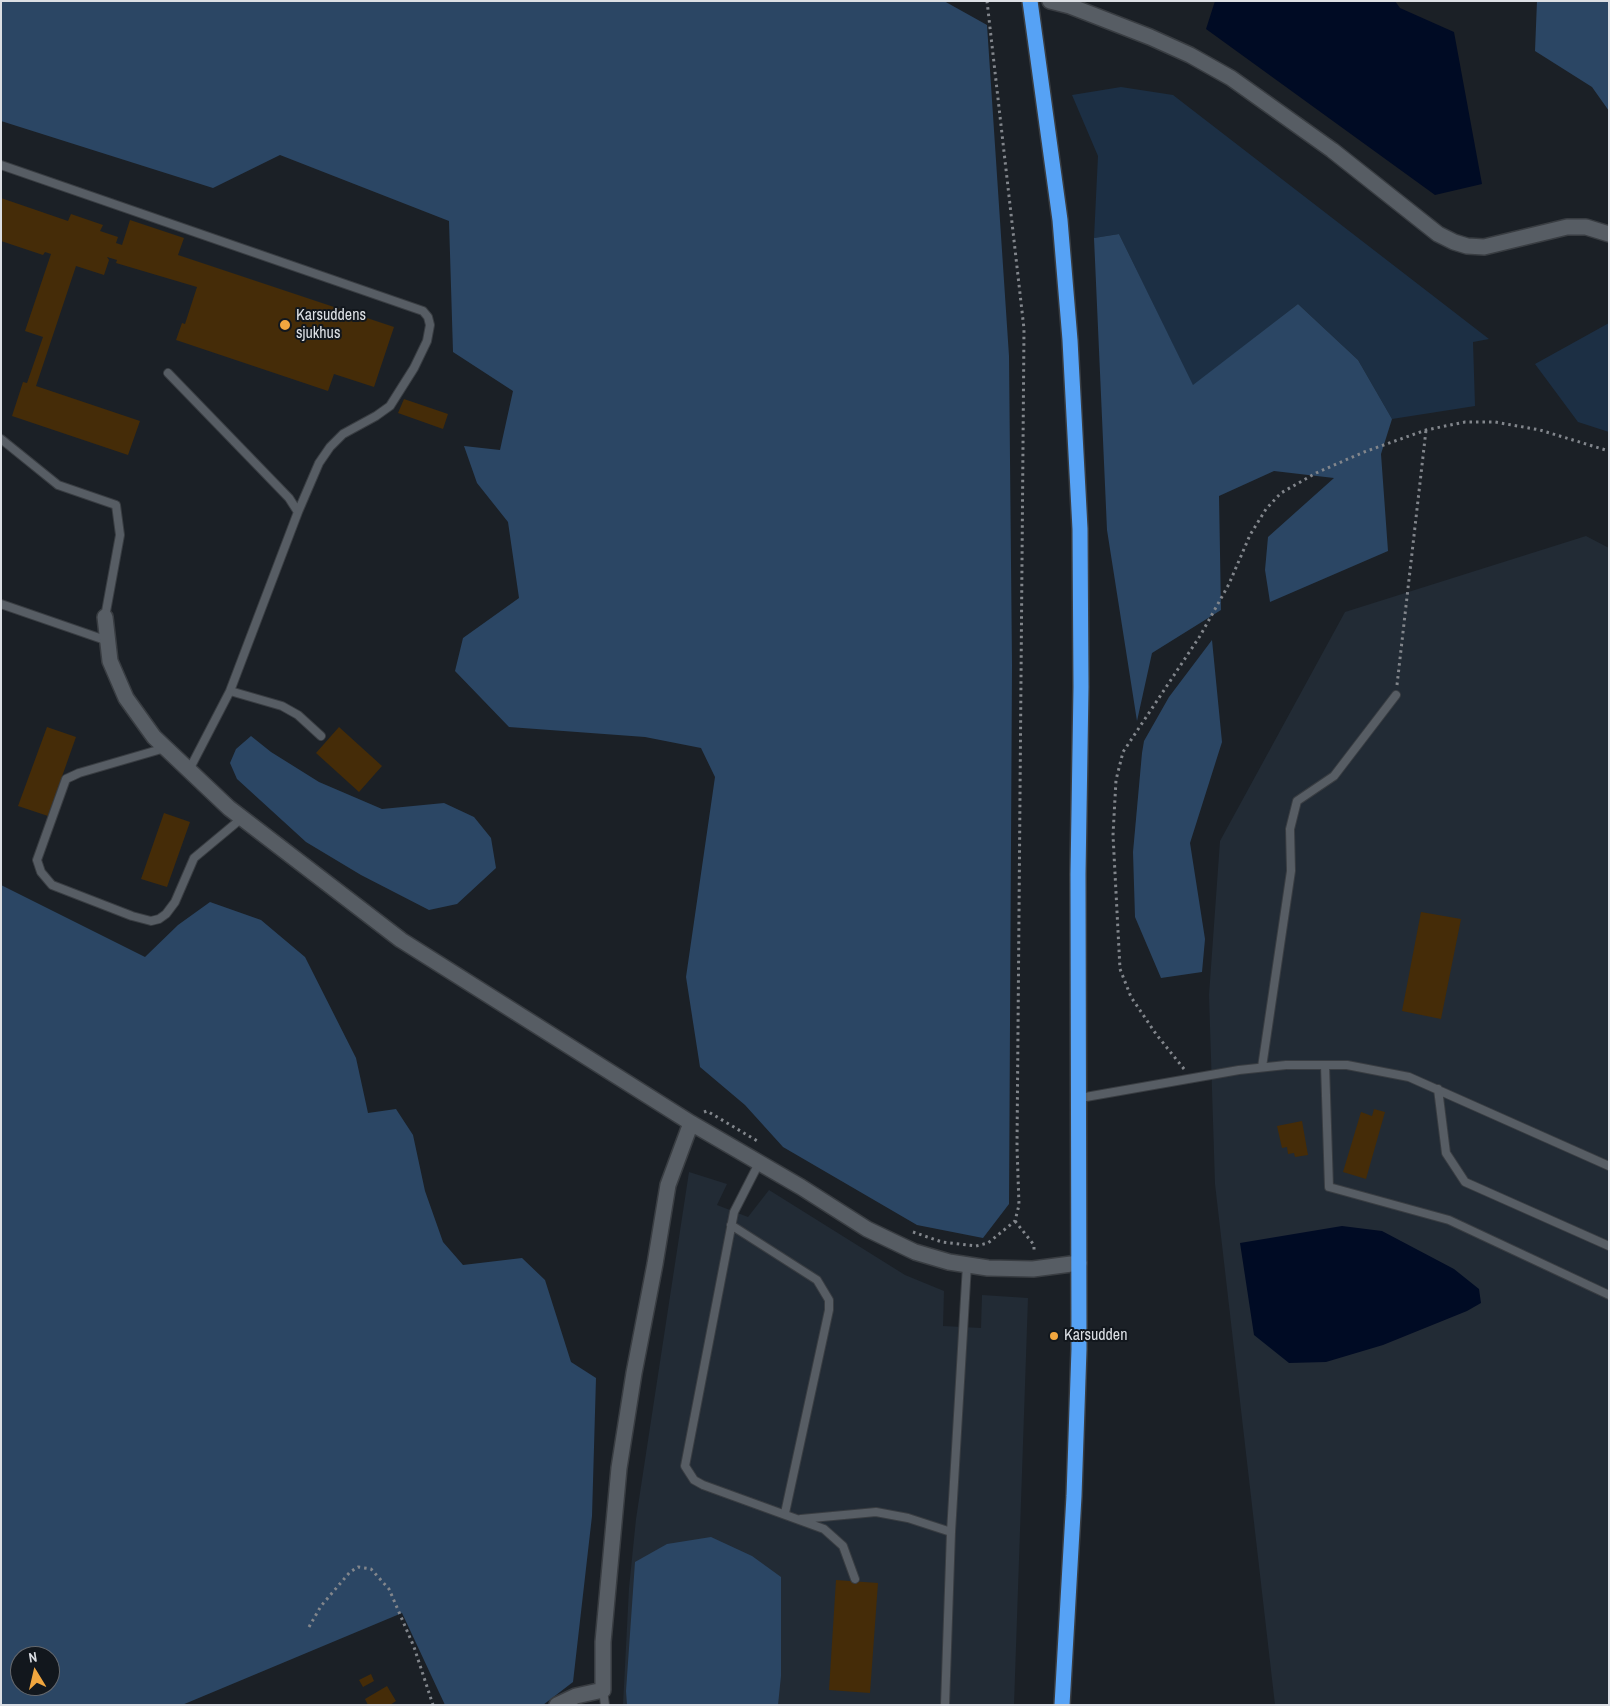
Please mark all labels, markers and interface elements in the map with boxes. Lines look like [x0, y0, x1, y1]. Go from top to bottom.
place label: Karsuddens sjukhus [296, 306, 366, 344]
marker: Karsuddens sjukhus [278, 318, 292, 332]
place label: Karsudden [1064, 1326, 1127, 1346]
marker: Karsudden [1048, 1330, 1060, 1342]
north arrow [10, 1646, 60, 1696]
text: N [27, 1648, 38, 1667]

